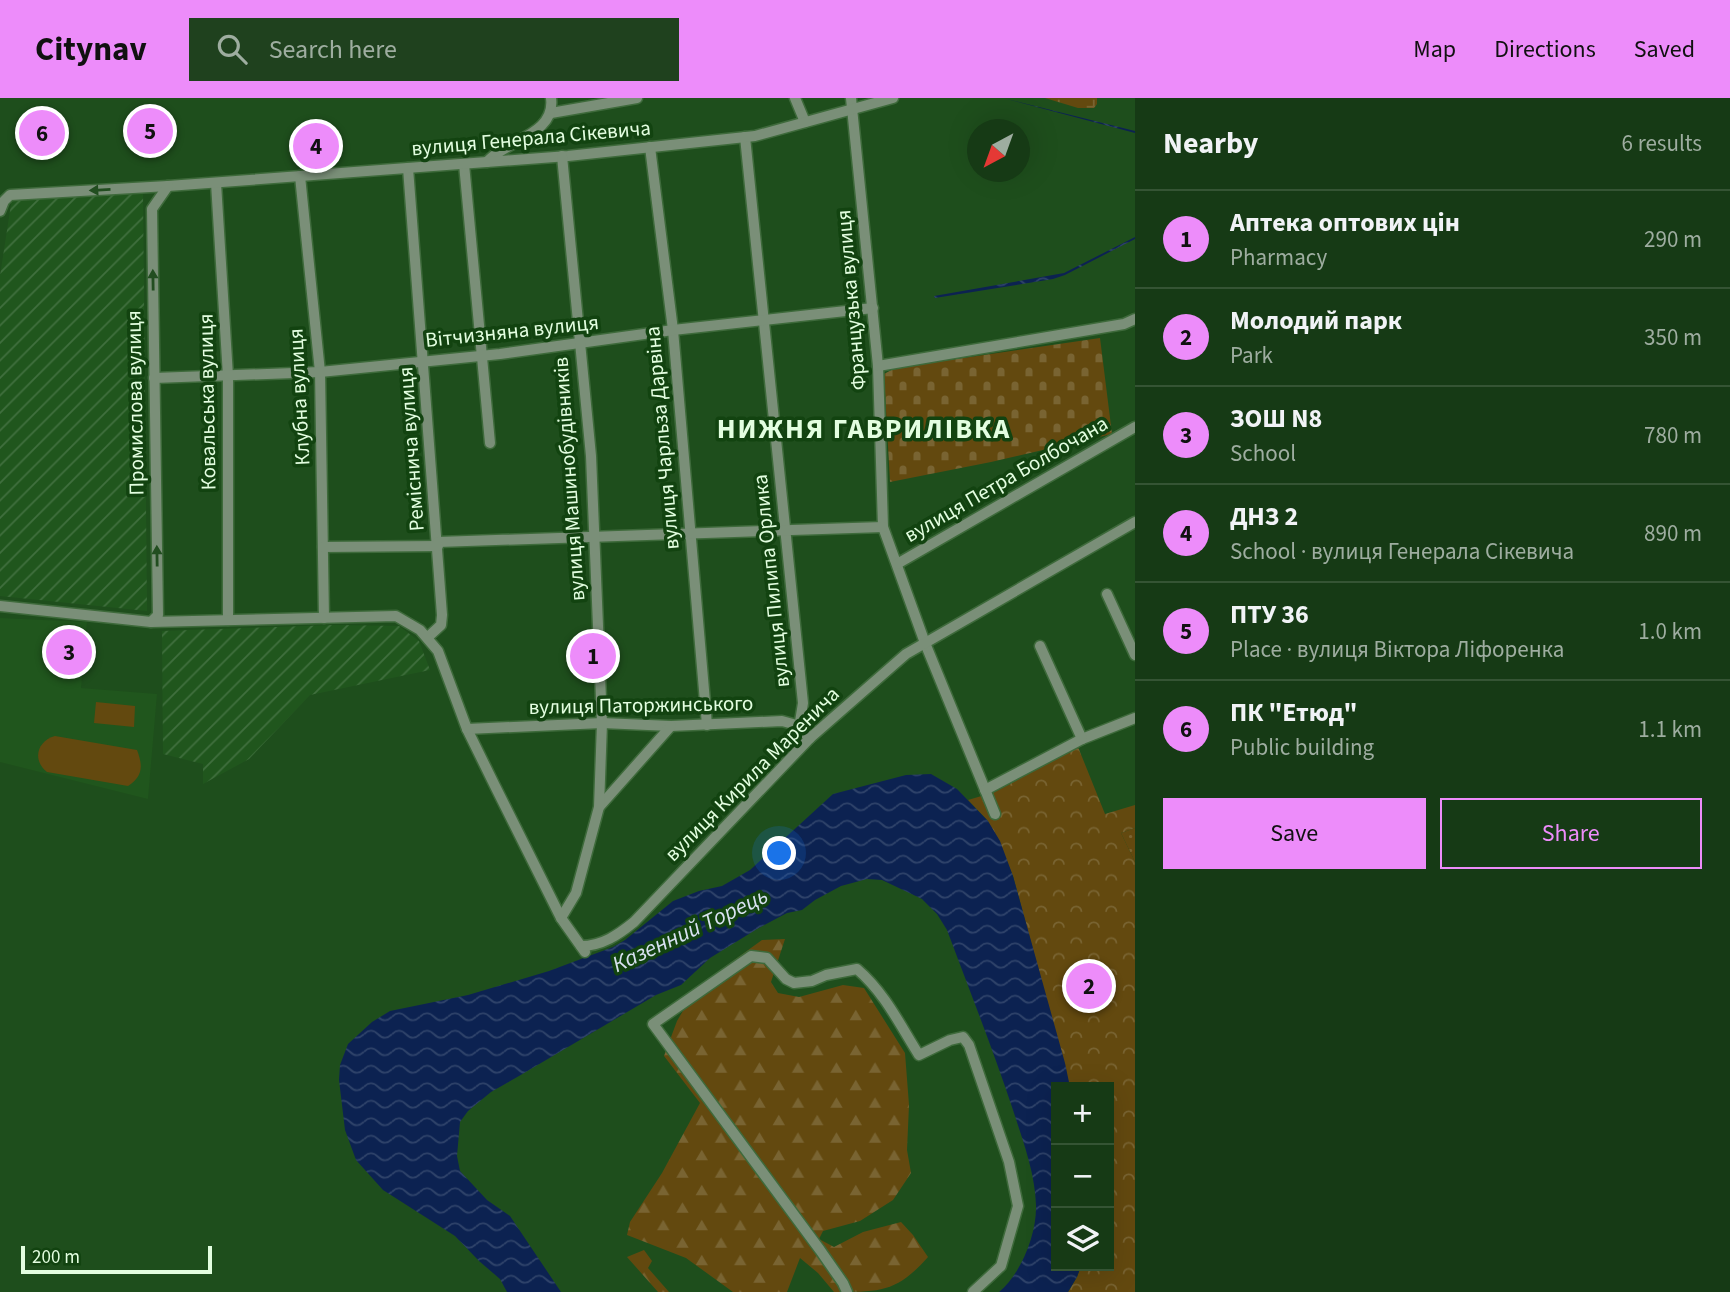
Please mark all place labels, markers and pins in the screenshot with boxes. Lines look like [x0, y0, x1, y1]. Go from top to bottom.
pin: 5 [127, 105, 173, 157]
pin: 6 [19, 107, 65, 159]
pin: 4 [293, 120, 339, 172]
pin: 3 [46, 626, 92, 678]
pin: 1 [570, 630, 616, 682]
pin: 2 [1066, 960, 1112, 1012]

